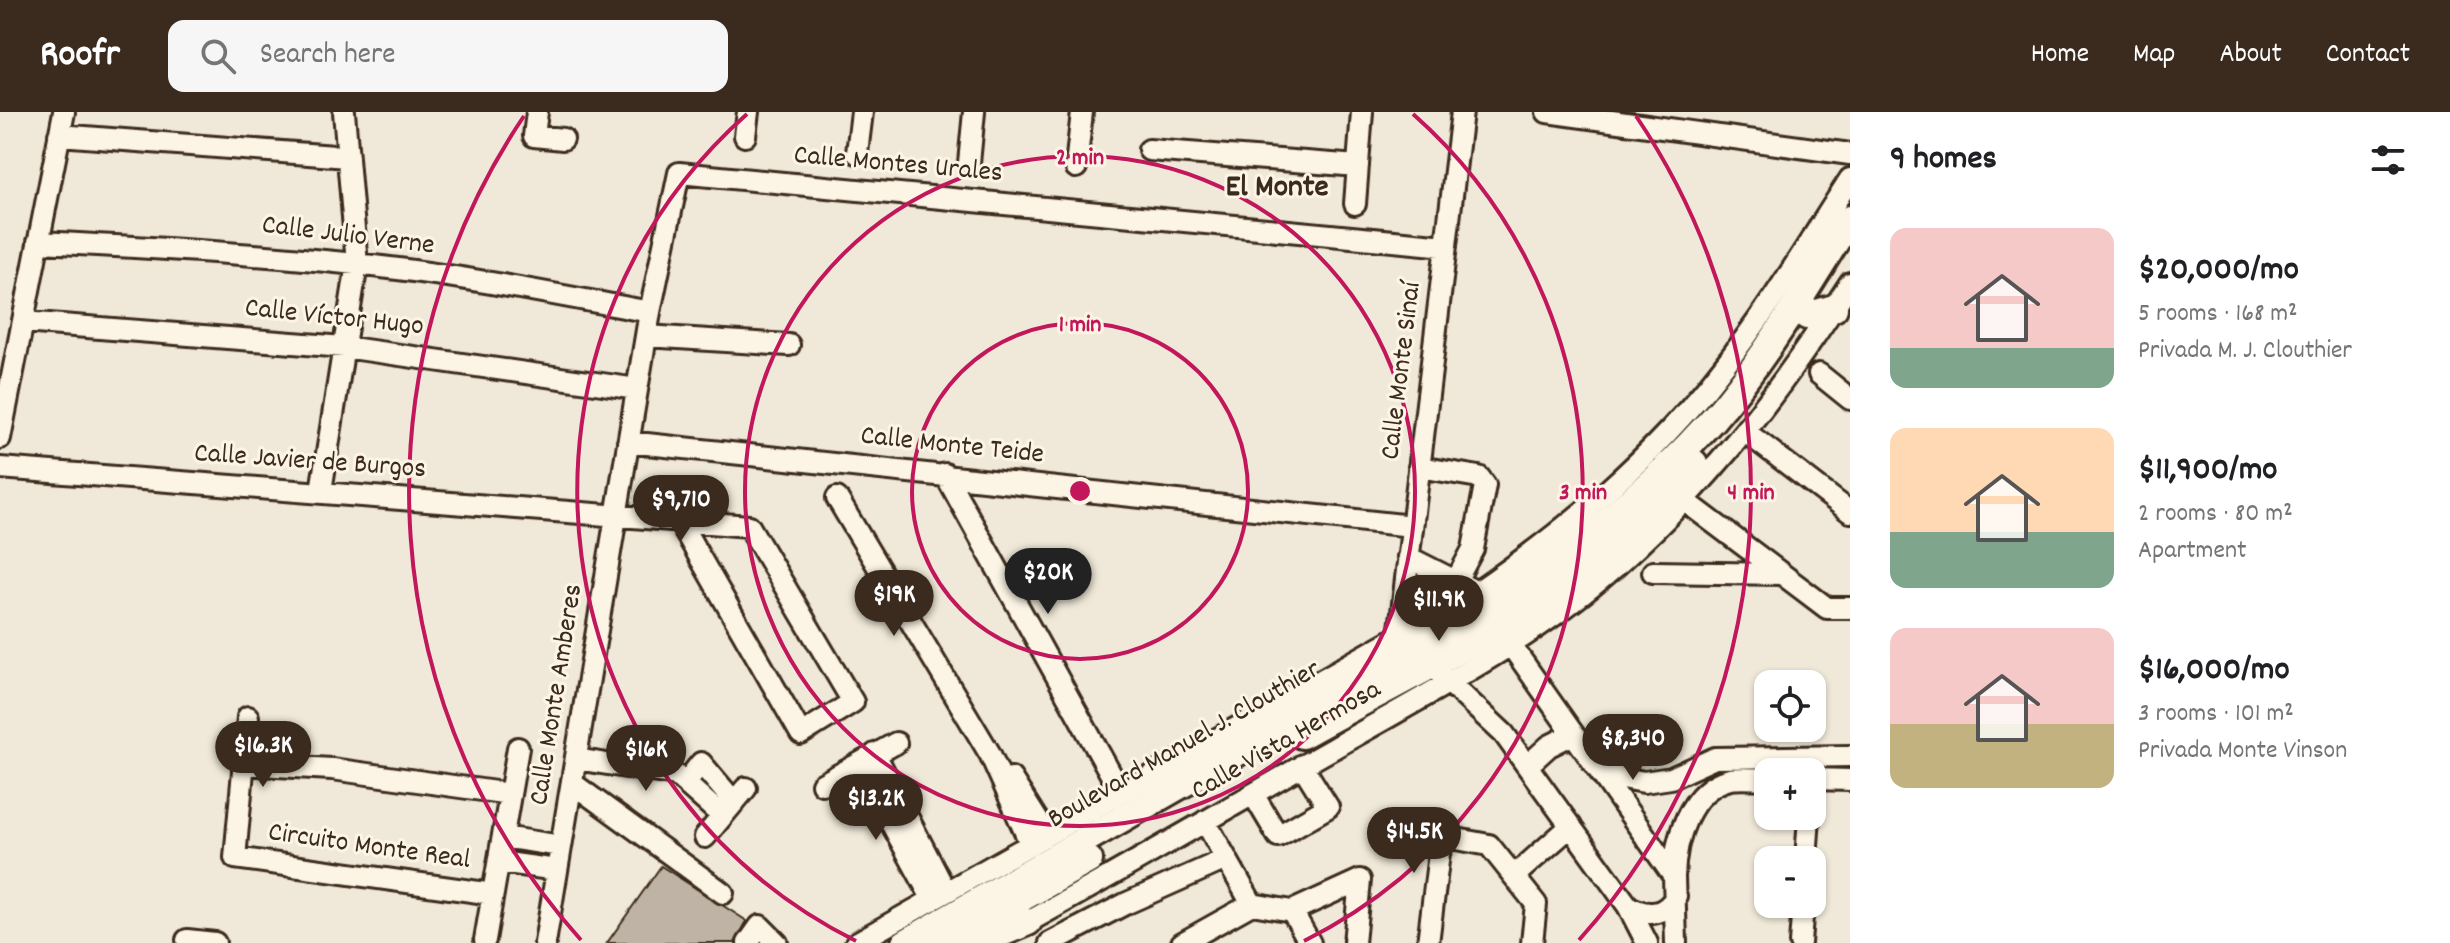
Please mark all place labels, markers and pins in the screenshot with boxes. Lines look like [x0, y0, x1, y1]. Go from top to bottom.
pin: $9,710 [616, 475, 746, 543]
centre of rings [1066, 477, 1094, 505]
pin: $20K [1001, 548, 1095, 616]
pin: $19K [847, 570, 941, 638]
pin: $11.9K [1374, 575, 1504, 643]
pin: $8,340 [1568, 714, 1698, 782]
pin: $16.3K [198, 721, 328, 789]
pin: $16K [599, 725, 693, 793]
pin: $13.2K [811, 774, 941, 842]
pin: $14.5K [1349, 807, 1479, 875]

